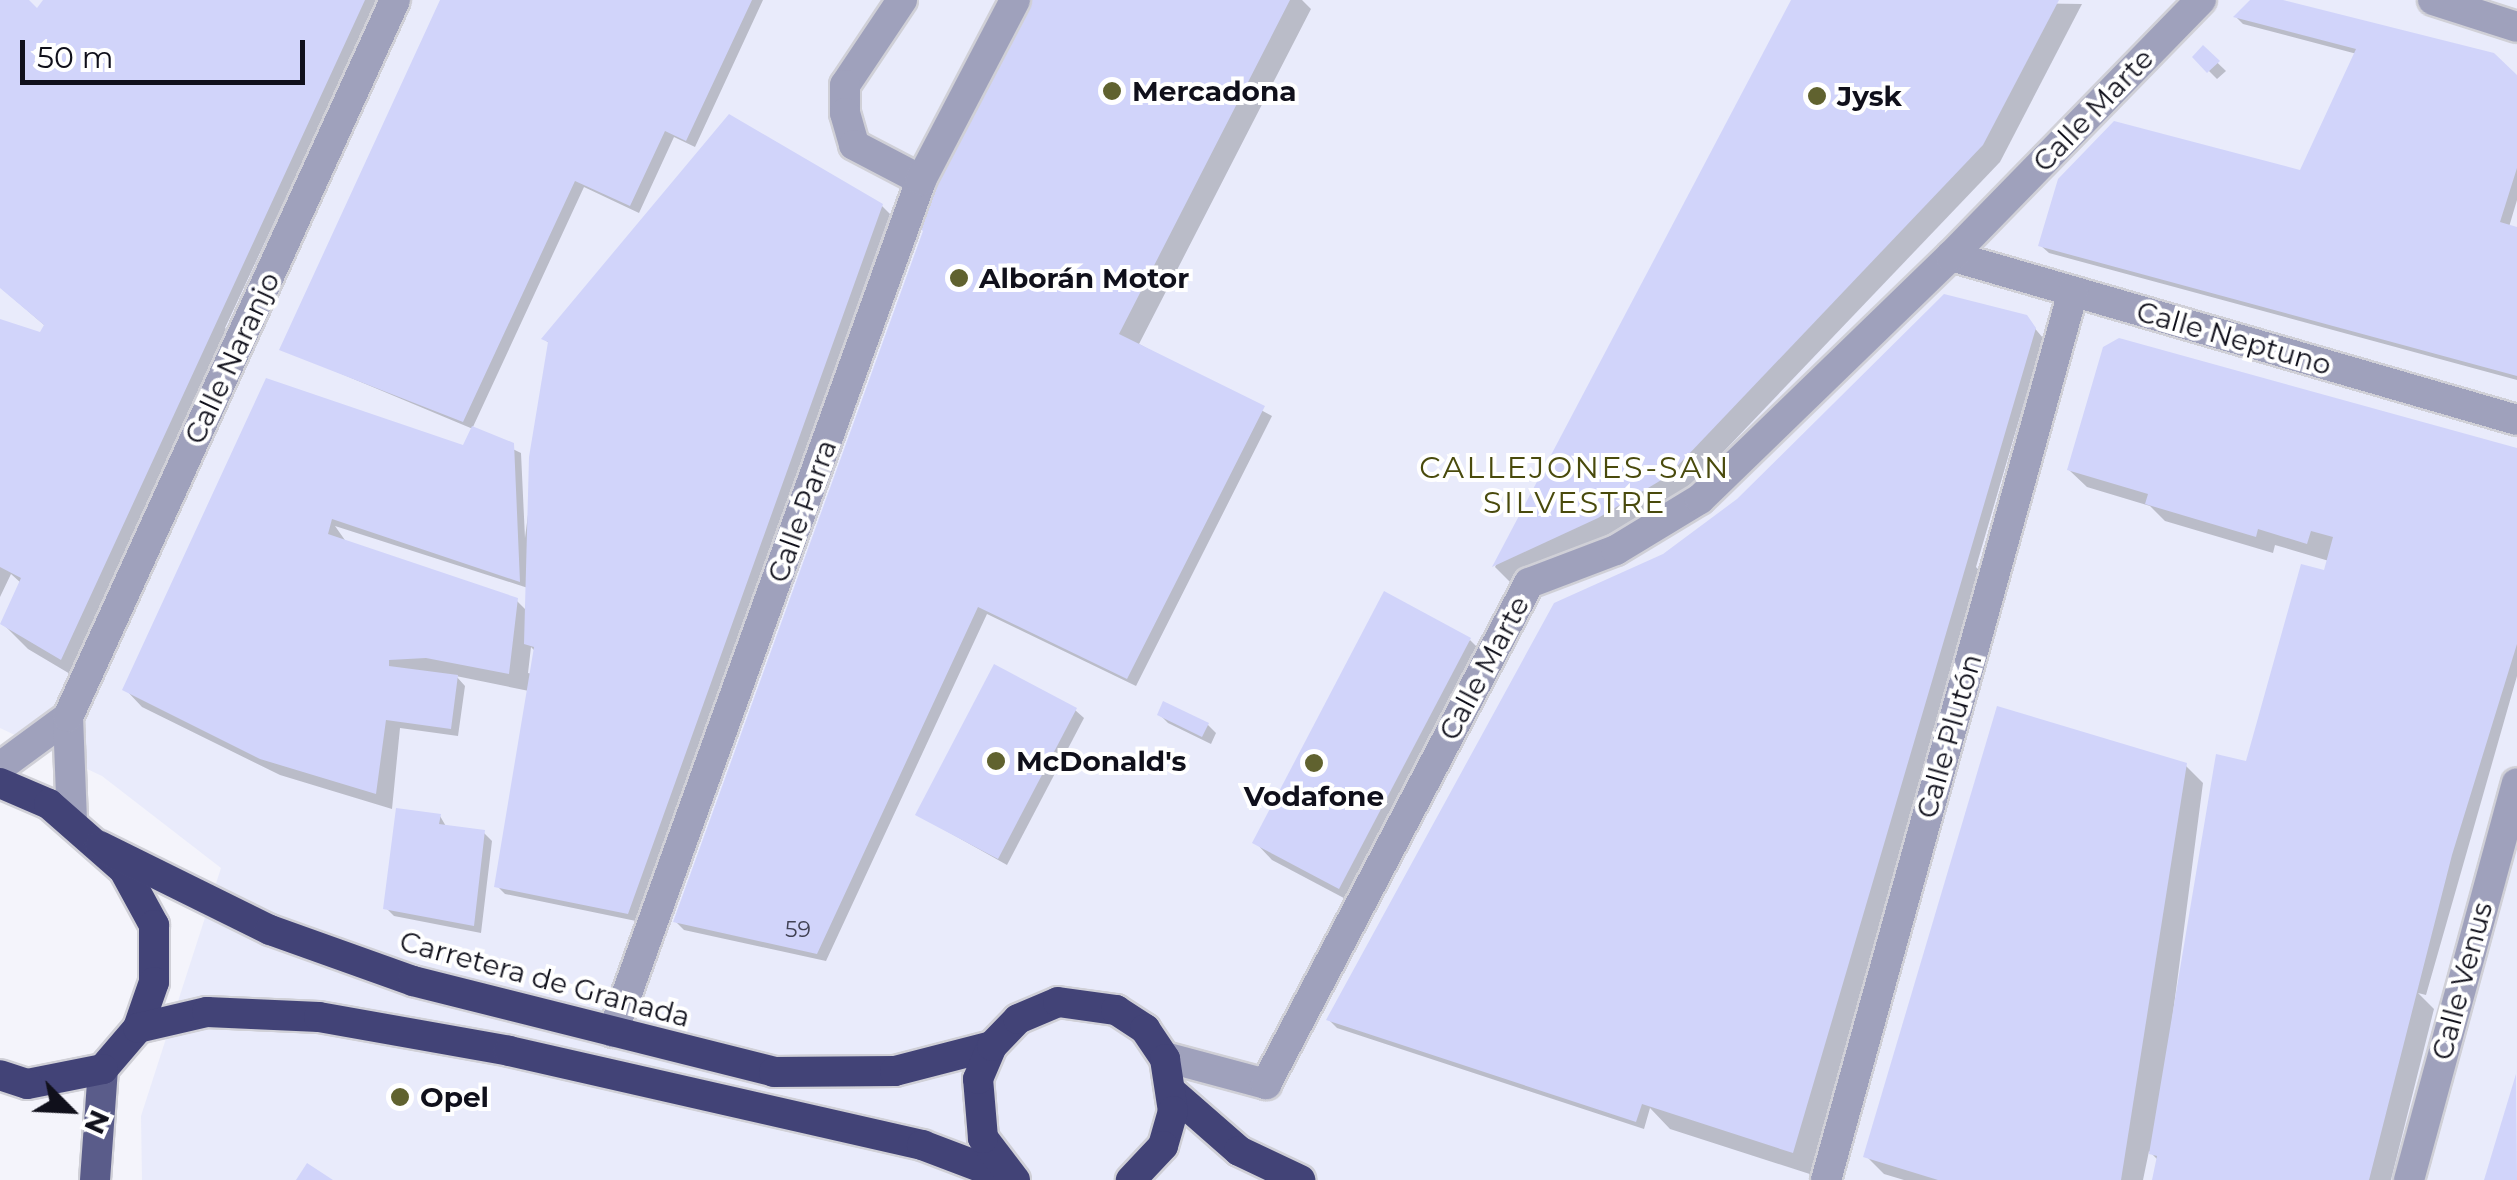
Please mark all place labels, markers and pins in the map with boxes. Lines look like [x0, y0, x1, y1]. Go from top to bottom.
place label: Mercadona [1132, 74, 1297, 108]
place label: Jysk [1837, 79, 1902, 113]
marker: Mercadona [1101, 80, 1123, 102]
marker: Jysk [1806, 85, 1828, 107]
place label: Alborán Motor [979, 261, 1189, 295]
marker: Alborán Motor [948, 267, 970, 289]
place label: McDonald's [1016, 744, 1186, 778]
marker: McDonald's [985, 750, 1007, 772]
marker: Vodafone [1303, 752, 1325, 774]
place label: Vodafone [1244, 779, 1384, 813]
place label: Opel [420, 1080, 489, 1114]
marker: Opel [389, 1086, 411, 1108]

